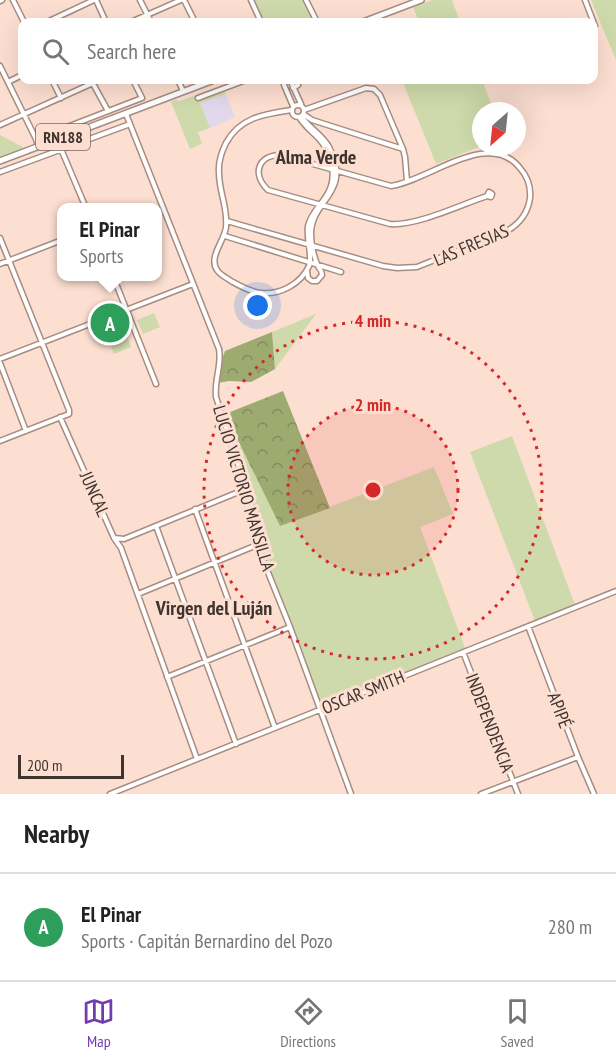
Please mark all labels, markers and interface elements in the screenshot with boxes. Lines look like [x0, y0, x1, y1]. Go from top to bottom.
search box [18, 18, 598, 84]
icon: search [39, 35, 72, 68]
text: Search here [87, 37, 176, 65]
north arrow [472, 102, 526, 156]
road number: RN188 [36, 124, 90, 150]
district label: Alma Verde [275, 144, 356, 170]
popup [57, 203, 162, 281]
text: El Pinar [79, 215, 140, 243]
street label: LAS FRESIAS [430, 219, 512, 271]
text: Sports [79, 243, 124, 269]
your location [243, 291, 272, 320]
pin: A [90, 300, 130, 346]
text: 4 min [355, 309, 391, 332]
text: 2 min [355, 393, 391, 416]
street label: LUCIO VICTORIO MANSILLA [208, 402, 280, 574]
street label: JUNCAL [74, 467, 115, 521]
centre of rings [363, 480, 383, 500]
district label: Virgen del Luján [155, 595, 272, 621]
street label: OSCAR SMITH [318, 665, 408, 719]
street label: INDEPENDENCIA [461, 670, 520, 776]
street label: APIPÉ [543, 689, 577, 731]
scale bar [18, 752, 124, 780]
text: 200 m [27, 755, 62, 775]
text: Nearby [24, 817, 89, 850]
text: El Pinar [81, 900, 141, 928]
text: A [38, 914, 49, 940]
text: 280 m [548, 914, 592, 940]
text: Sports · Capitán Bernardino del Pozo [81, 928, 333, 954]
tab: Map [82, 995, 115, 1051]
tab: Directions [280, 995, 336, 1051]
tab: Saved [501, 995, 534, 1051]

